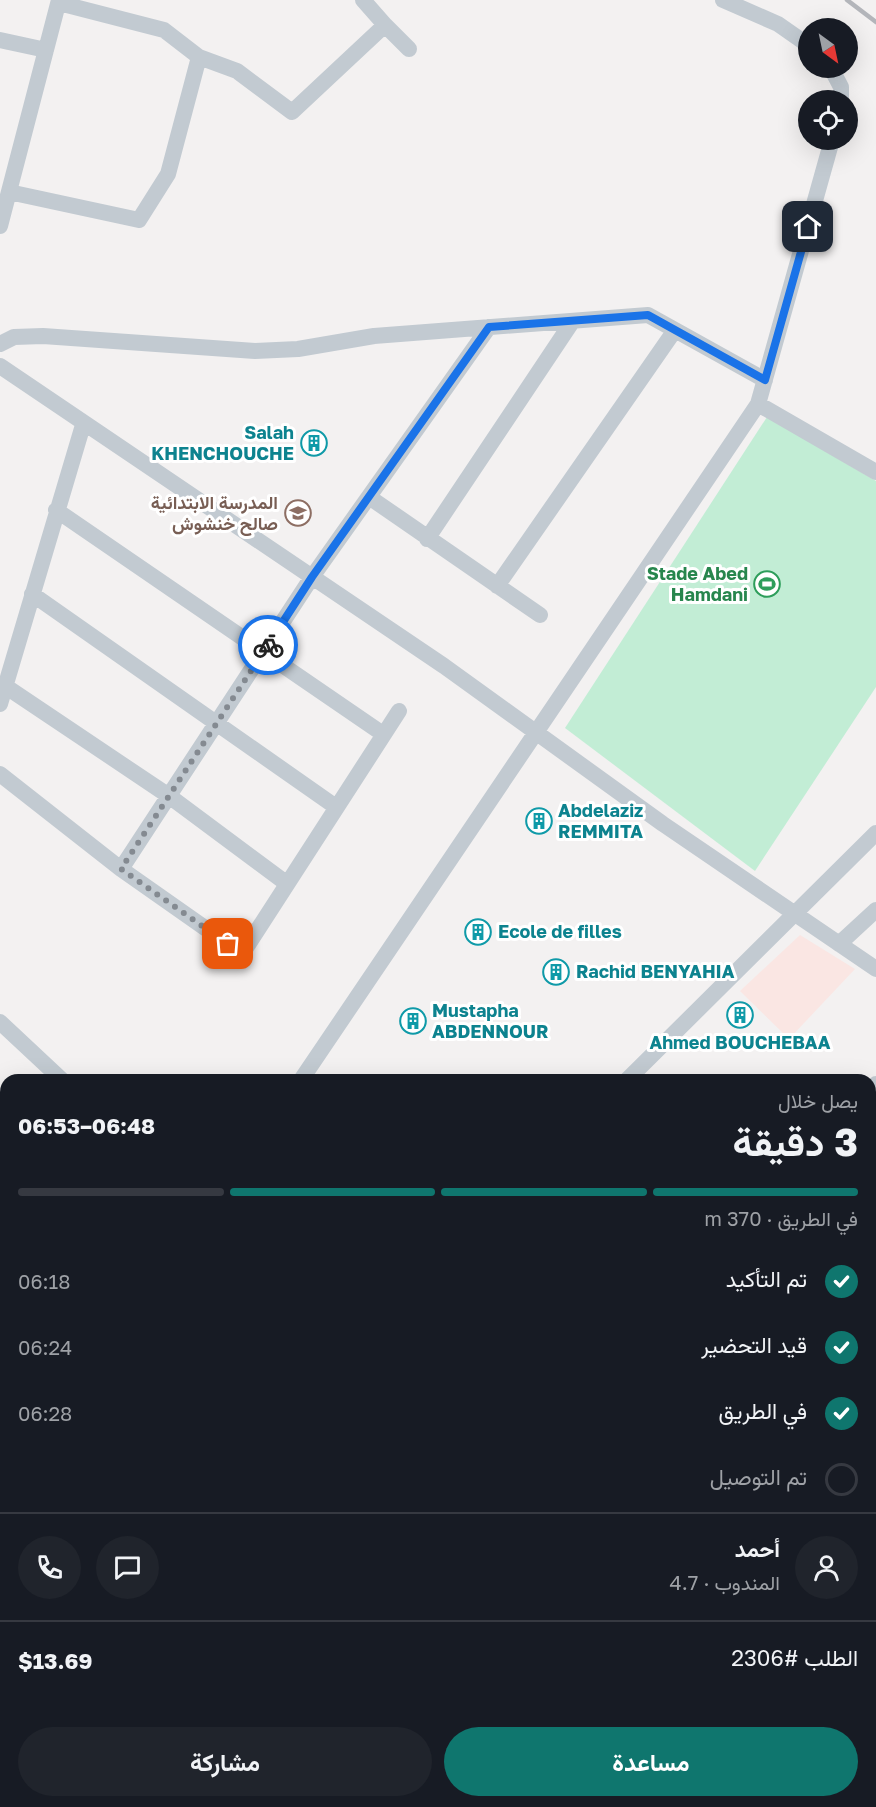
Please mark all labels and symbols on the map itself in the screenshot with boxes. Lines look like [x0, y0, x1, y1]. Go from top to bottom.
north arrow [798, 18, 858, 78]
pin [782, 201, 833, 252]
place label: Salah KHENCHOUCHE [151, 421, 294, 464]
building icon: Salah KHENCHOUCHE [299, 428, 329, 458]
place label: المدرسة الابتدائية صالح خنشوش [151, 491, 278, 536]
school or university icon: المدرسة الابتدائية صالح خنشوش [283, 498, 313, 528]
place label: Stade Abed Hamdani [647, 562, 748, 605]
sports icon: Stade Abed Hamdani [752, 569, 782, 599]
courier [238, 615, 298, 675]
place label: Abdelaziz REMMITA [558, 799, 643, 842]
building icon: Abdelaziz REMMITA [524, 806, 554, 836]
building icon: Ecole de filles [463, 917, 493, 947]
pin [202, 918, 253, 969]
place label: Ecole de filles [498, 920, 622, 942]
building icon: Rachid BENYAHIA [541, 957, 571, 987]
place label: Rachid BENYAHIA [576, 960, 735, 982]
place label: Mustapha ABDENNOUR [432, 999, 548, 1042]
building icon: Ahmed BOUCHEBAA [725, 1000, 755, 1030]
building icon: Mustapha ABDENNOUR [398, 1006, 428, 1036]
place label: Ahmed BOUCHEBAA [649, 1031, 831, 1053]

